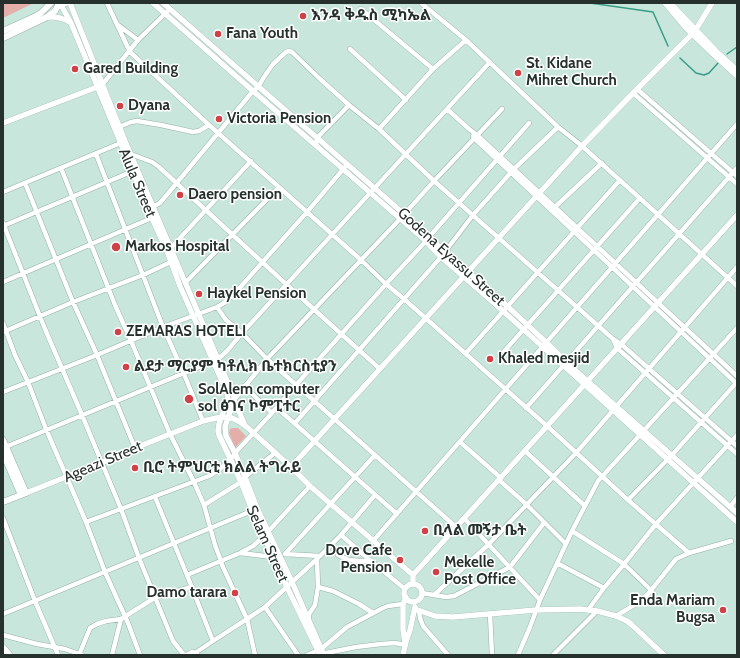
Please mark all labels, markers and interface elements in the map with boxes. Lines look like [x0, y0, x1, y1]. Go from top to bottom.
place label: እንዳ ቅዱስ ሚካኤል [311, 7, 431, 25]
marker: እንዳ ቅዱስ ሚካኤል [298, 11, 308, 21]
place label: Fana Youth [226, 25, 298, 43]
marker: Fana Youth [213, 29, 223, 39]
place label: St. Kidane Mihret Church [526, 55, 617, 90]
place label: Gared Building [83, 60, 178, 78]
marker: Gared Building [70, 64, 80, 74]
marker: St. Kidane Mihret Church [513, 68, 523, 78]
place label: Dyana [128, 97, 170, 115]
marker: Dyana [115, 101, 125, 111]
place label: Victoria Pension [227, 110, 331, 128]
marker: Victoria Pension [214, 114, 224, 124]
street label: Alula Street [114, 146, 160, 220]
place label: Daero pension [188, 186, 282, 204]
marker: Daero pension [175, 190, 185, 200]
street label: Godena Eyassu Street [394, 204, 508, 310]
place label: Markos Hospital [125, 238, 229, 256]
marker: Markos Hospital [110, 241, 122, 253]
place label: Haykel Pension [207, 285, 307, 303]
marker: Haykel Pension [194, 289, 204, 299]
place label: ZEMARAS HOTELI [126, 323, 246, 341]
marker: ZEMARAS HOTELI [113, 327, 123, 337]
place label: Khaled mesjid [498, 350, 590, 368]
marker: Khaled mesjid [485, 354, 495, 364]
place label: ልደታ ማርያም ካቶሊክ ቤተክርስቲያን [134, 358, 337, 376]
marker: ልደታ ማርያም ካቶሊክ ቤተክርስቲያን [121, 362, 131, 372]
place label: SolAlem computer sol ፅገና ኮምፒተር [198, 381, 319, 416]
marker: SolAlem computer sol ፅገና ኮምፒተር [183, 393, 195, 405]
street label: Ageazi Street [61, 437, 145, 487]
place label: ቢሮ ትምህርቲ ክልል ትግራይ [143, 459, 301, 477]
marker: ቢሮ ትምህርቲ ክልል ትግራይ [130, 463, 140, 473]
street label: Selam Street [242, 503, 292, 585]
place label: ቢላል መኝታ ቤት [433, 522, 526, 540]
marker: ቢላል መኝታ ቤት [420, 526, 430, 536]
place label: Dove Cafe Pension [325, 542, 392, 577]
place label: Mekelle Post Office [444, 554, 516, 589]
marker: Dove Cafe Pension [395, 555, 405, 565]
marker: Mekelle Post Office [431, 567, 441, 577]
place label: Damo tarara [147, 584, 227, 602]
marker: Damo tarara [230, 588, 240, 598]
place label: Enda Mariam Bugsa [630, 592, 715, 627]
marker: Enda Mariam Bugsa [718, 605, 728, 615]

